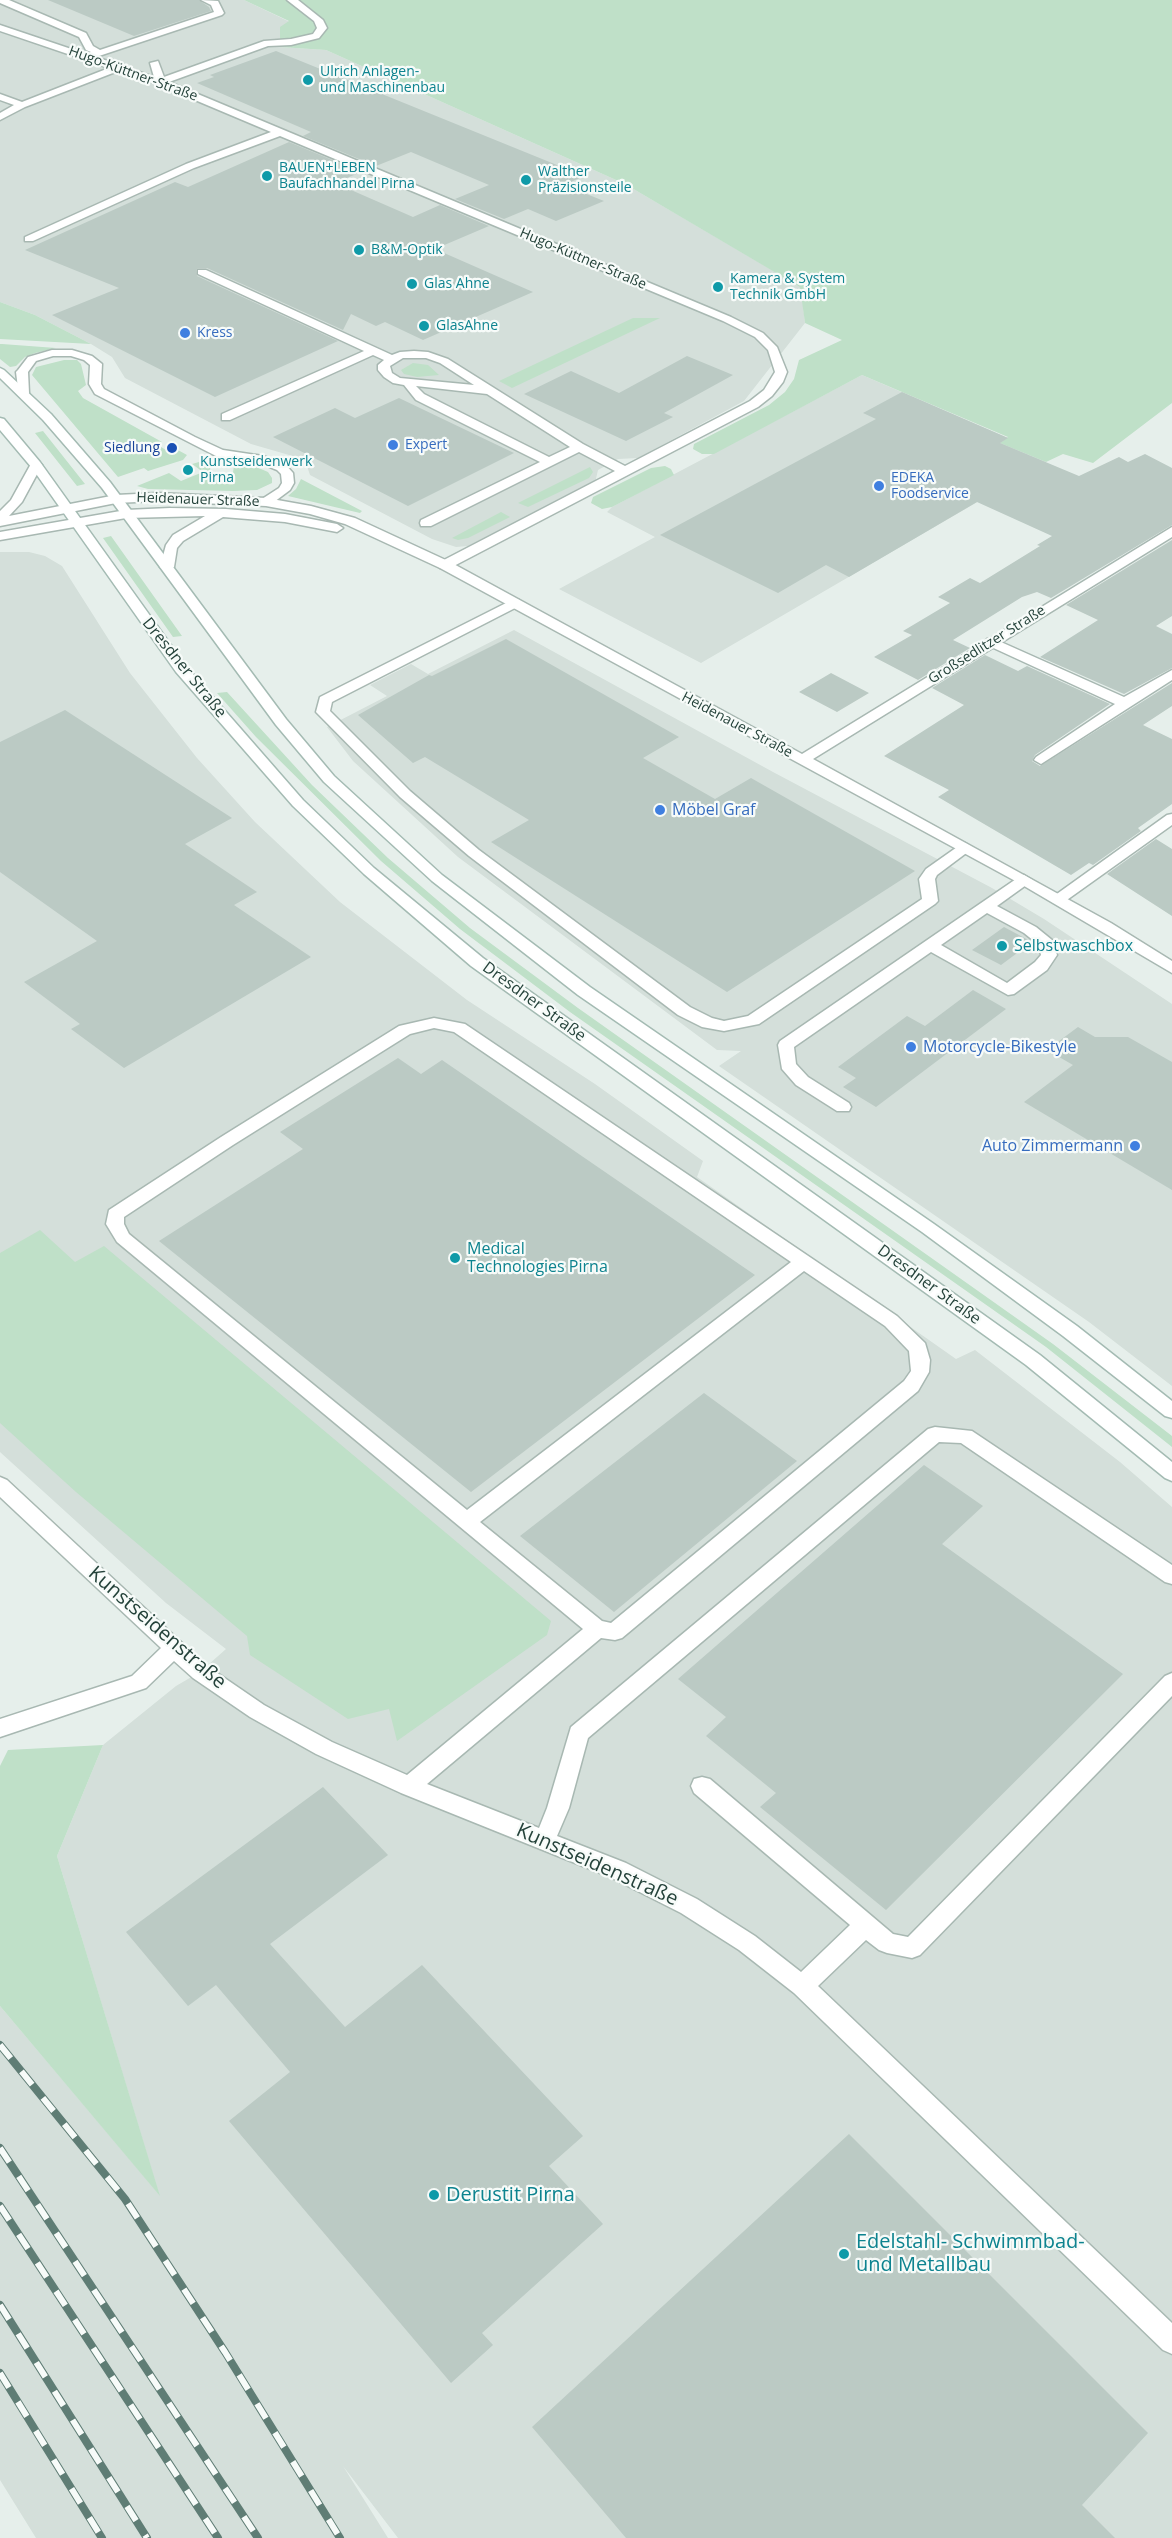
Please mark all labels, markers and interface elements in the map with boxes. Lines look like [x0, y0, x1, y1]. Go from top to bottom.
street label: Hugo-Küttner-Straße [66, 43, 200, 105]
place label: Ulrich Anlagen- und Maschinenbau [320, 64, 445, 96]
marker: Ulrich Anlagen- und Maschinenbau [301, 73, 315, 87]
place label: BAUEN+LEBEN Baufachhandel Pirna [279, 160, 415, 192]
place label: Walther Präzisionsteile [538, 164, 632, 196]
marker: BAUEN+LEBEN Baufachhandel Pirna [260, 169, 274, 183]
marker: Walther Präzisionsteile [519, 173, 533, 187]
street label: Hugo-Küttner-Straße [517, 225, 649, 293]
place label: B&M-Optik [371, 242, 443, 258]
marker: B&M-Optik [352, 243, 366, 257]
place label: Kamera & System Technik GmbH [730, 271, 845, 304]
place label: Glas Ahne [424, 276, 490, 292]
marker: Glas Ahne [405, 277, 419, 291]
marker: Kamera & System Technik GmbH [711, 280, 725, 294]
place label: GlasAhne [436, 318, 498, 334]
marker: GlasAhne [417, 319, 431, 333]
place label: Kress [197, 325, 232, 341]
marker: Kress [178, 326, 192, 340]
place label: Expert [405, 437, 447, 453]
marker: Expert [386, 438, 400, 452]
place label: Siedlung [104, 440, 160, 456]
marker: Siedlung [165, 441, 179, 455]
place label: Kunstseidenwerk Pirna [200, 454, 312, 486]
marker: Kunstseidenwerk Pirna [181, 463, 195, 477]
place label: EDEKA Foodservice [891, 470, 969, 502]
marker: EDEKA Foodservice [872, 479, 886, 493]
street label: Heidenauer Straße [136, 489, 260, 511]
street label: Großsedlitzer Straße [925, 602, 1049, 688]
street label: Dresdner Straße [138, 614, 230, 722]
street label: Heidenauer Straße [679, 689, 795, 761]
place label: Möbel Graf [672, 800, 755, 820]
marker: Möbel Graf [653, 803, 667, 817]
place label: Selbstwaschbox [1014, 936, 1133, 956]
marker: Selbstwaschbox [995, 939, 1009, 953]
street label: Dresdner Straße [479, 958, 589, 1046]
place label: Motorcycle-Bikestyle [923, 1037, 1077, 1057]
marker: Motorcycle-Bikestyle [904, 1040, 918, 1054]
place label: Auto Zimmermann [982, 1136, 1123, 1156]
marker: Auto Zimmermann [1128, 1139, 1142, 1153]
place label: Medical Technologies Pirna [467, 1239, 608, 1277]
street label: Dresdner Straße [874, 1241, 984, 1329]
marker: Medical Technologies Pirna [448, 1251, 462, 1265]
street label: Kunstseidenstraße [83, 1562, 231, 1694]
street label: Kunstseidenstraße [512, 1819, 682, 1911]
place label: Derustit Pirna [446, 2183, 575, 2207]
marker: Derustit Pirna [427, 2188, 441, 2202]
place label: Edelstahl- Schwimmbad- und Metallbau [856, 2230, 1085, 2277]
marker: Edelstahl- Schwimmbad- und Metallbau [837, 2247, 851, 2261]

